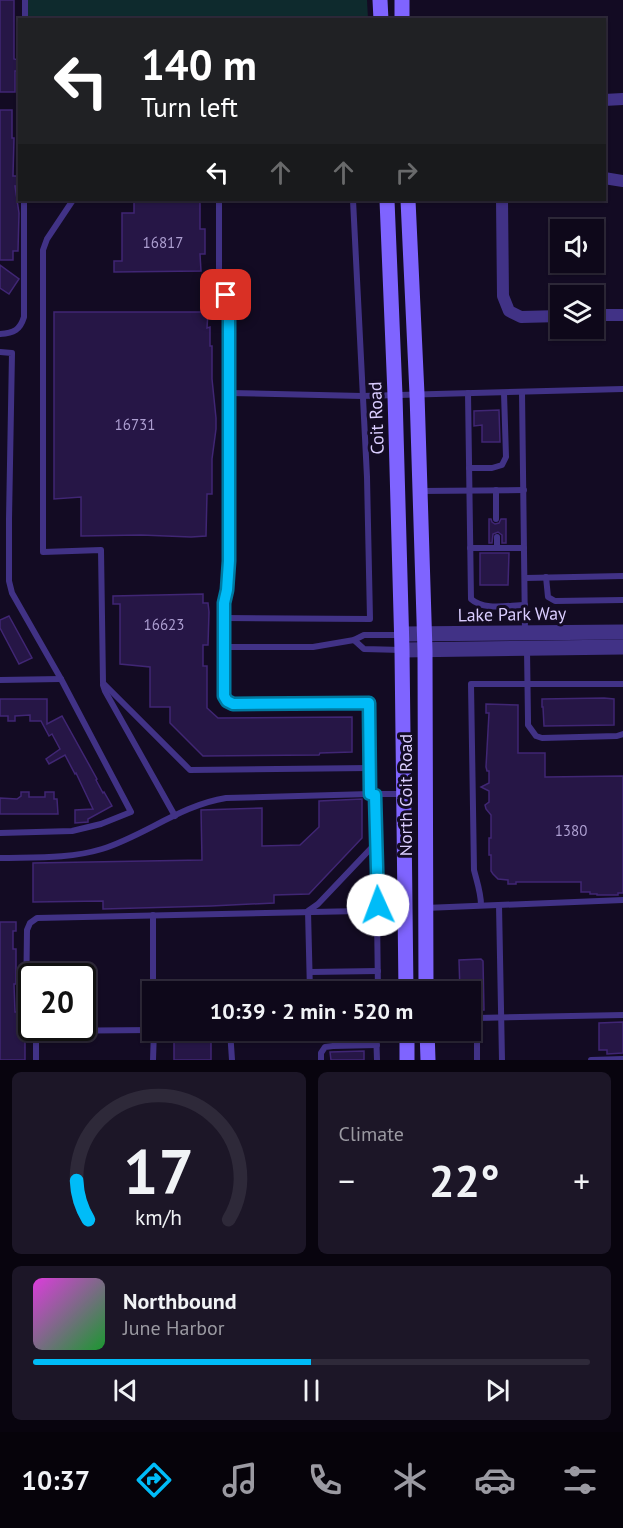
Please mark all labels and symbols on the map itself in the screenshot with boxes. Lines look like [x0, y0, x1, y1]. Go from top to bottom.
house number: 16817 [143, 233, 183, 252]
pin [200, 269, 251, 320]
street label: Coit Road [363, 381, 389, 455]
house number: 16731 [115, 415, 155, 434]
street label: Lake Park Way [457, 602, 567, 626]
house number: 16623 [144, 615, 184, 634]
street label: North Coit Road [394, 734, 417, 856]
house number: 1380 [555, 821, 587, 840]
position arrow [346, 873, 410, 937]
speed limit sign: 20 [18, 963, 96, 1041]

